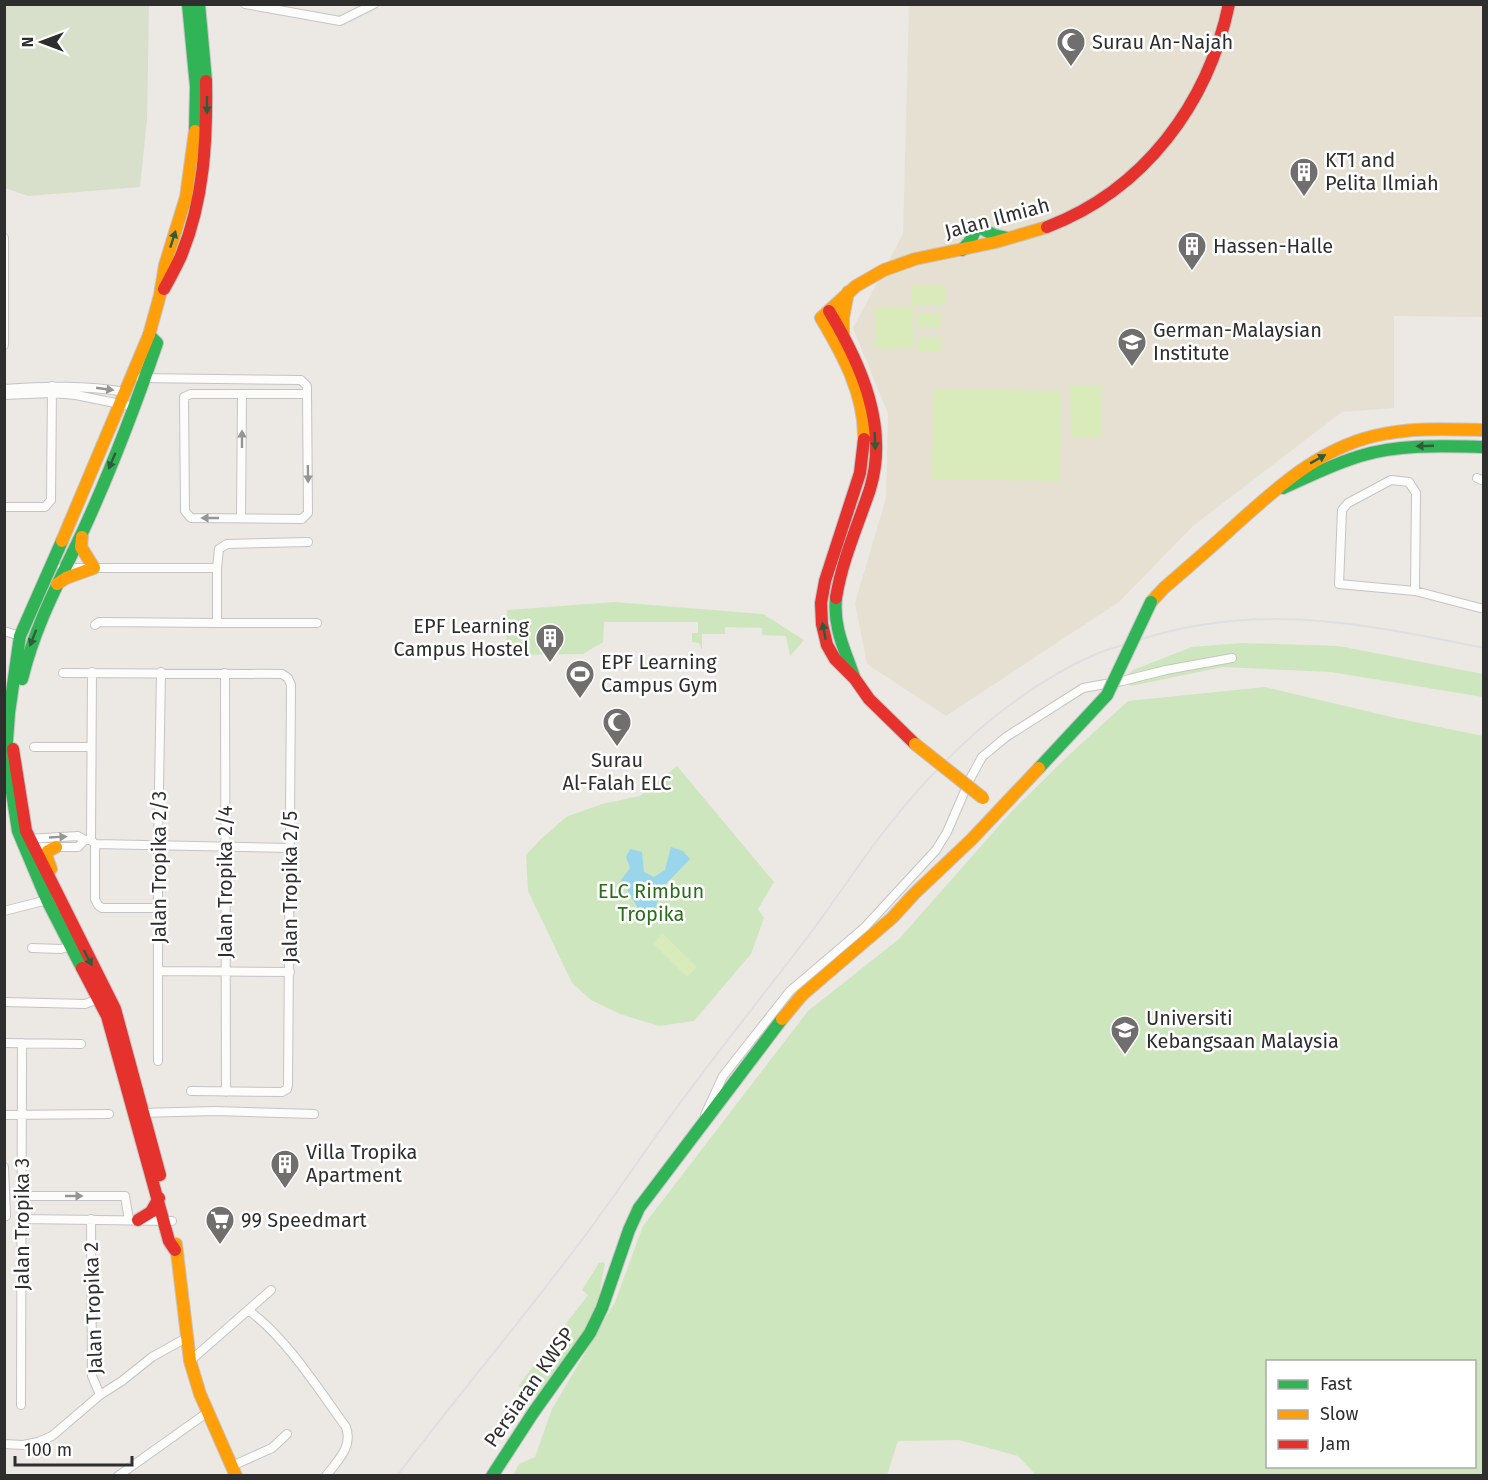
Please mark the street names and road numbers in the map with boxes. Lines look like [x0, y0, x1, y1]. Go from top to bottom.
street label: Jalan Ilmiah [942, 192, 1052, 244]
street label: Jalan Tropika 2/3 [147, 791, 171, 943]
street label: Jalan Tropika 2/4 [213, 805, 237, 958]
street label: Jalan Tropika 2/5 [278, 811, 302, 963]
street label: Jalan Tropika 3 [10, 1158, 34, 1290]
street label: Jalan Tropika 2 [79, 1241, 107, 1375]
street label: Persiaran KWSP [479, 1322, 579, 1452]

